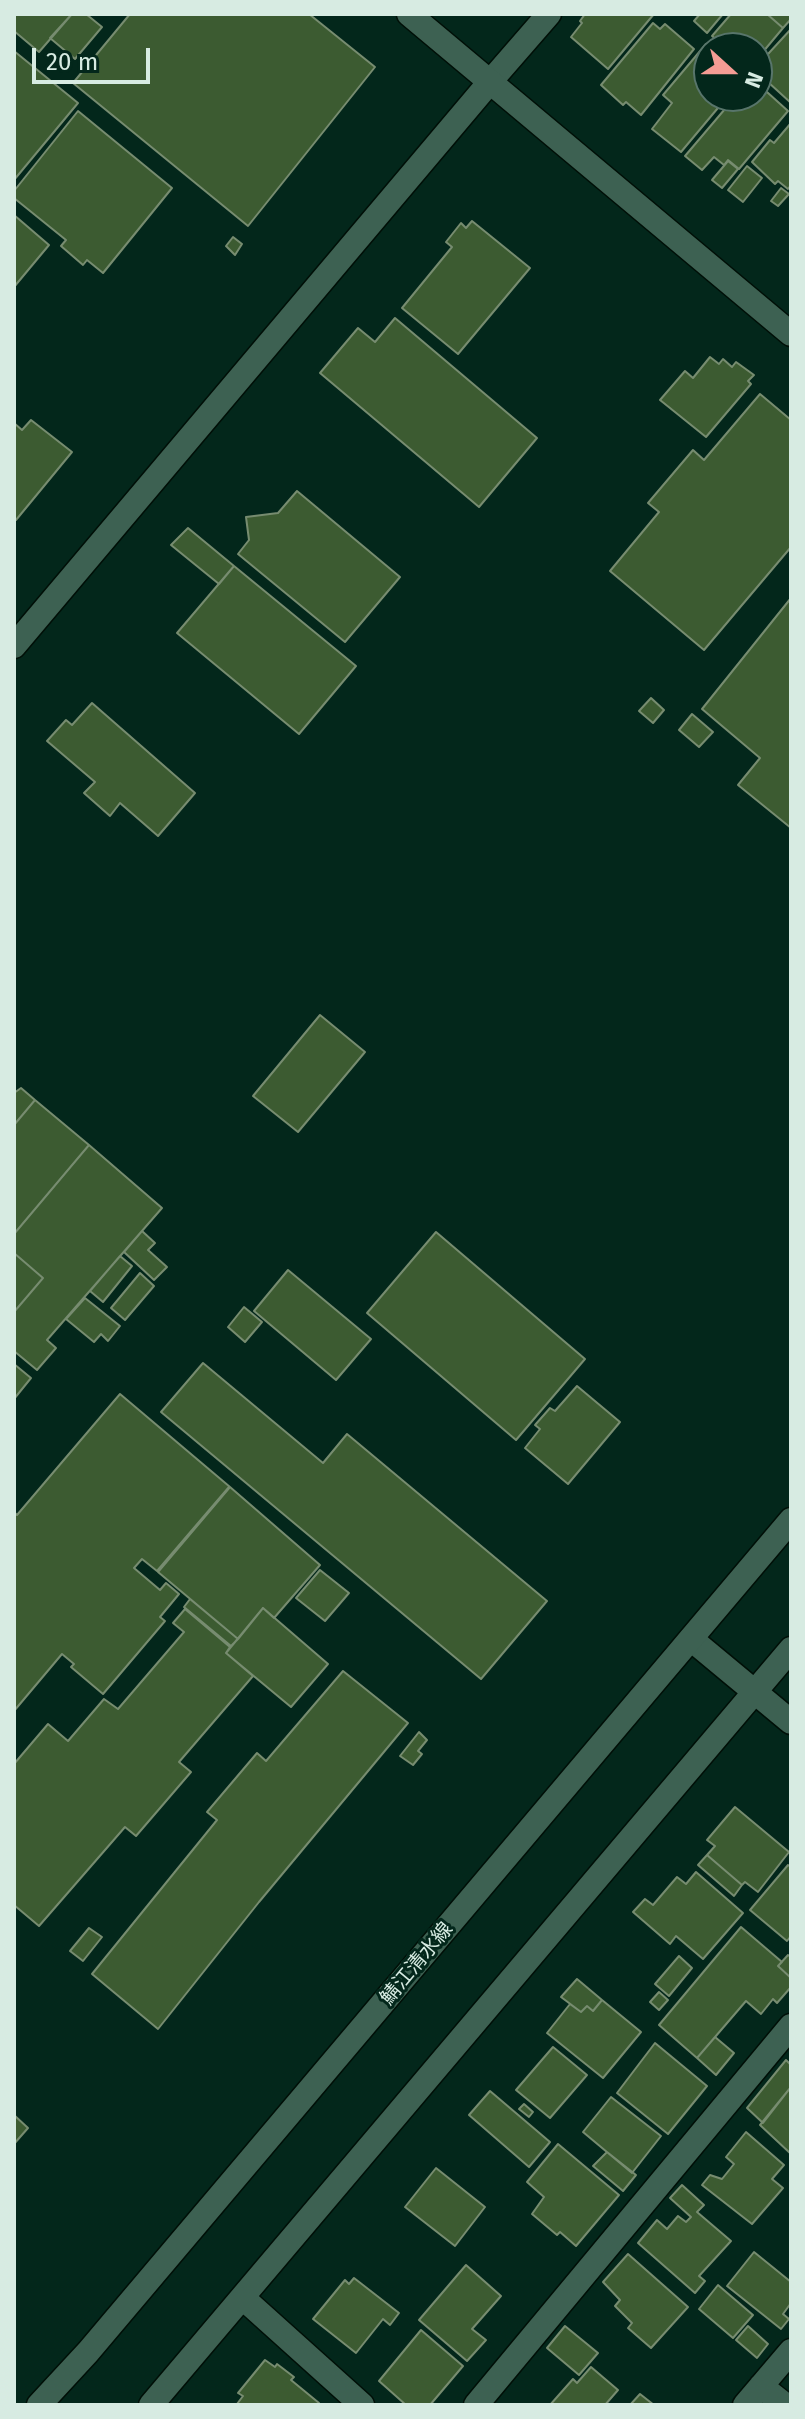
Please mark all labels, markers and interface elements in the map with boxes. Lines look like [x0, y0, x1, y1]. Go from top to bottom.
scale bar [36, 32, 154, 82]
north arrow [693, 32, 773, 112]
text: 20 m [46, 48, 98, 76]
text: N [739, 68, 769, 92]
street label: 鯖江清水線 [376, 1918, 458, 2010]

